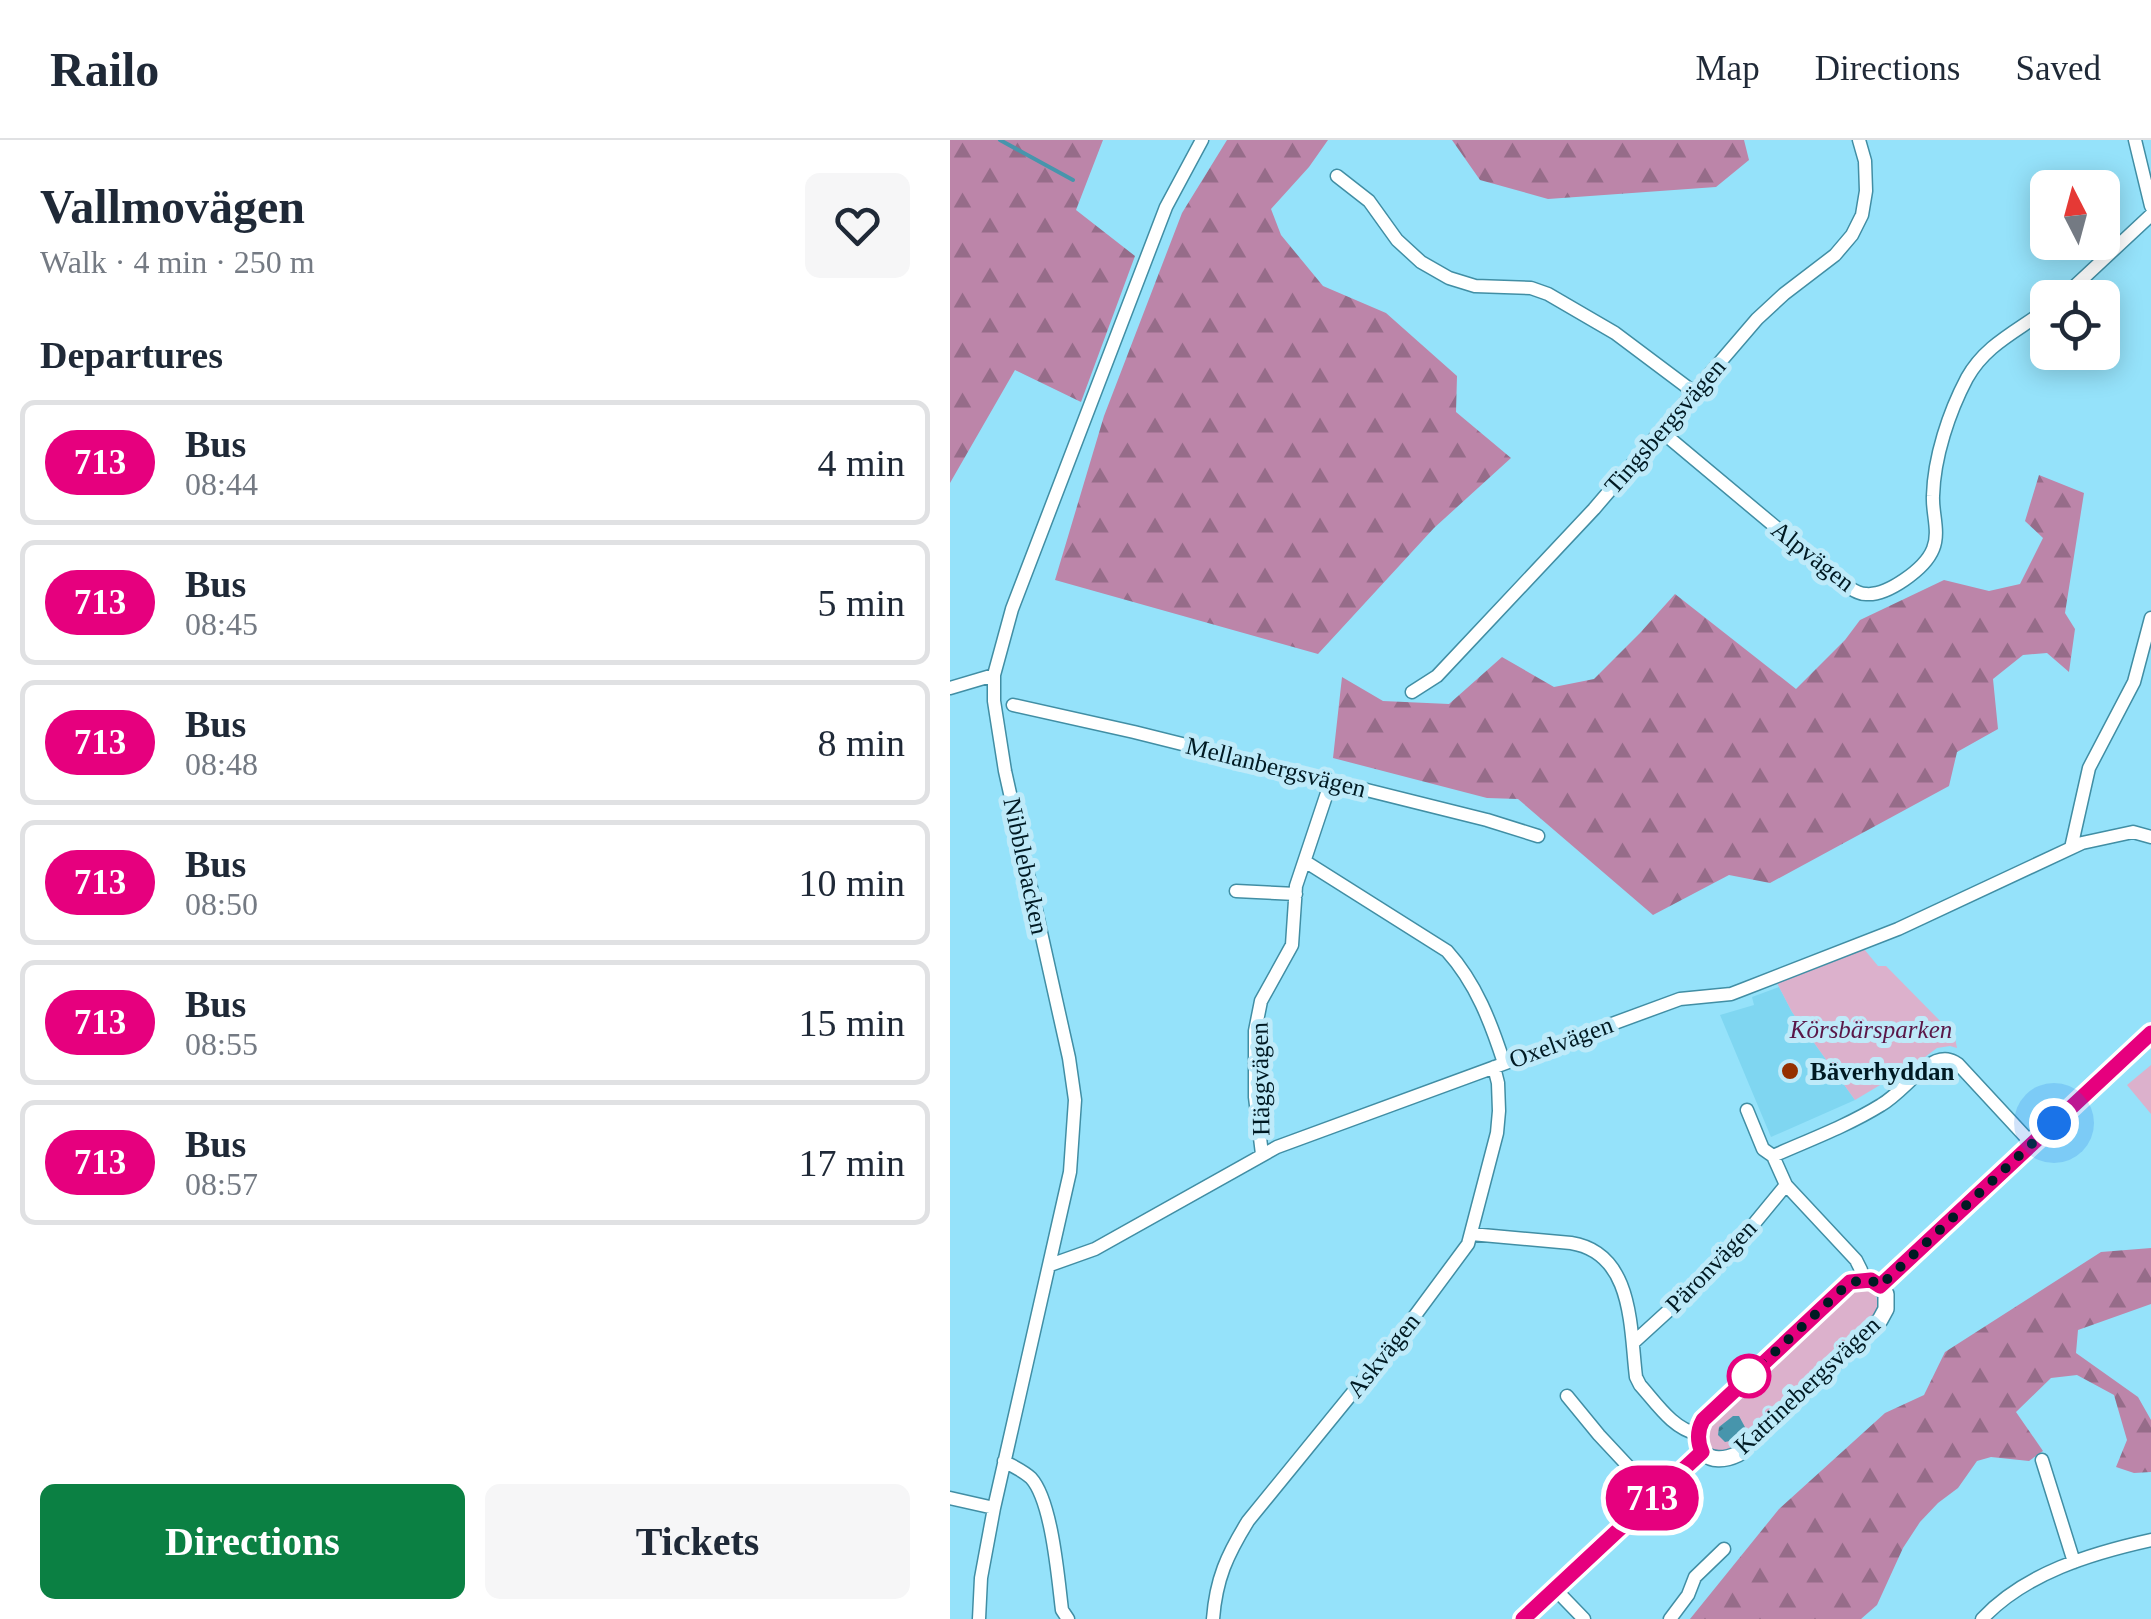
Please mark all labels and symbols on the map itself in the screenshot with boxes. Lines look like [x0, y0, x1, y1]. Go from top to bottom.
north arrow [2030, 170, 2120, 260]
street label: Tingsbergsvägen [1599, 353, 1731, 499]
street label: Alpvägen [1766, 515, 1860, 597]
street label: Mellanbergsvägen [1183, 732, 1369, 802]
street label: Nibblebacken [998, 795, 1054, 937]
street label: Oxelvägen [1505, 1011, 1617, 1073]
park label: Körsbärsparken [1789, 1016, 1952, 1043]
street label: Häggvägen [1245, 1021, 1274, 1136]
place label: Bäverhyddan [1810, 1058, 1955, 1085]
marker: Bäverhyddan [1779, 1060, 1801, 1082]
your location [2029, 1098, 2079, 1148]
street label: Päronvägen [1660, 1214, 1762, 1318]
street label: Askvägen [1341, 1307, 1425, 1402]
street label: Katrinebergsvägen [1729, 1311, 1885, 1459]
unlabelled marker [1728, 1355, 1770, 1397]
line badge: 713 [1594, 1466, 1710, 1530]

